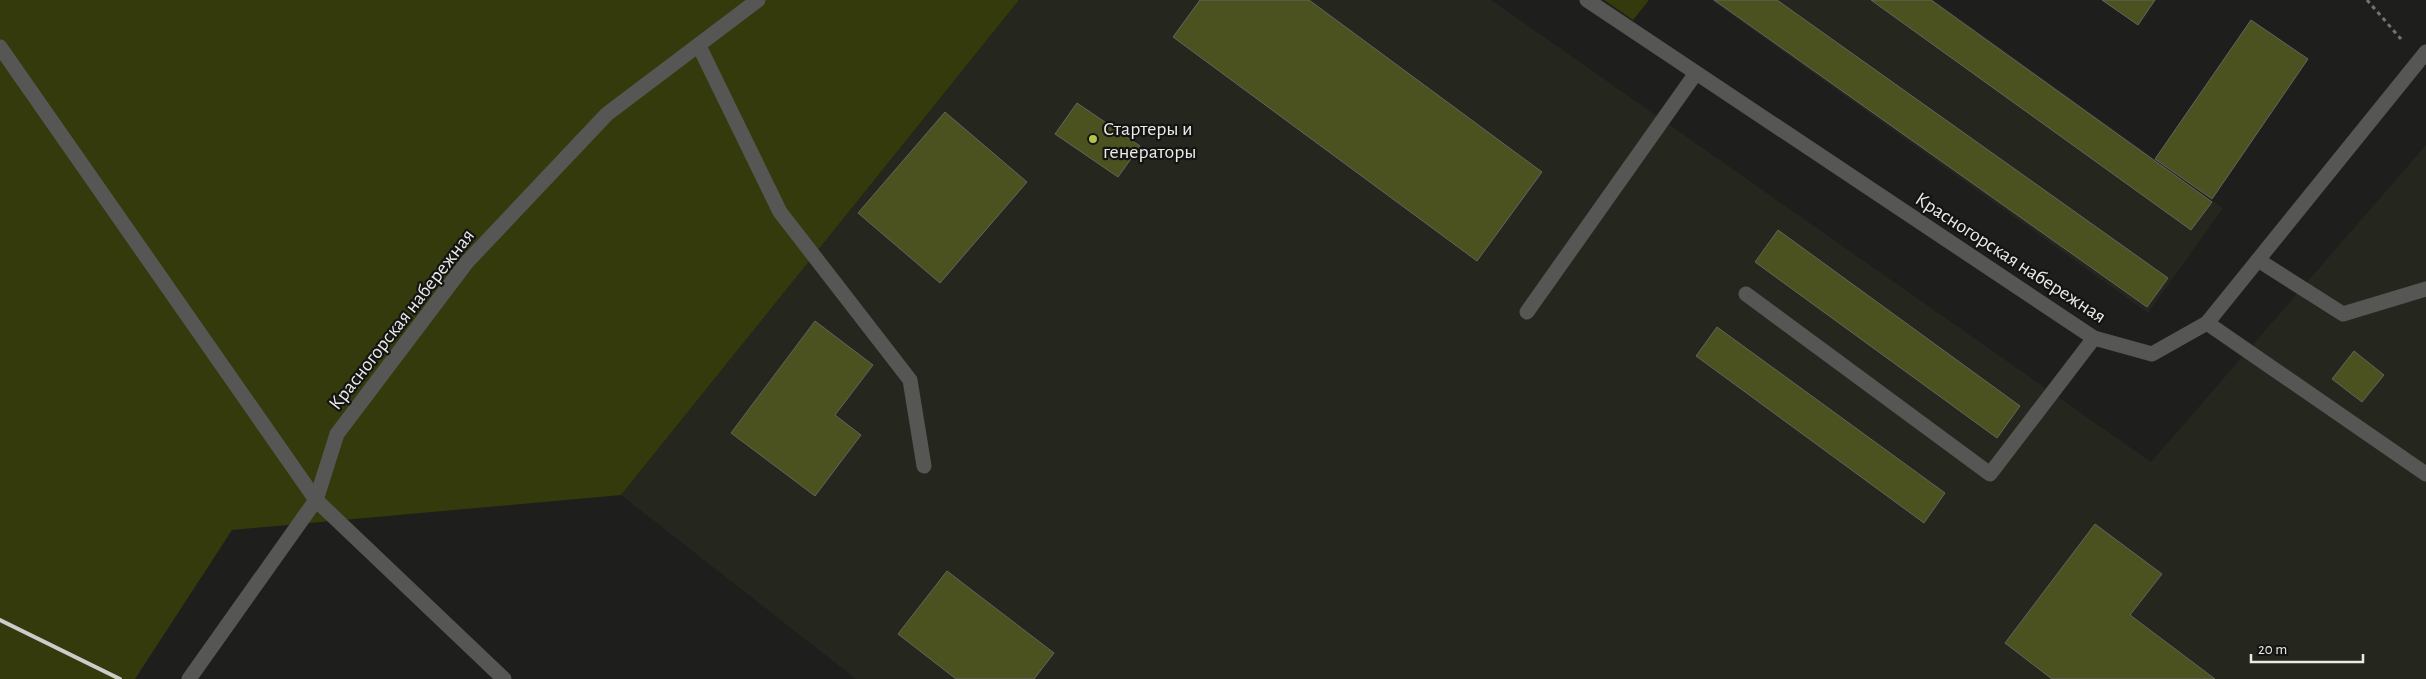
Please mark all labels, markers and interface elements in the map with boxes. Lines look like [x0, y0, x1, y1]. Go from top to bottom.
place label: Стартеры и генераторы [1103, 119, 1197, 162]
marker: Стартеры и генераторы [1087, 133, 1099, 145]
street label: Краcногорская набережная [1911, 189, 2109, 327]
street label: Краcногорская набережная [325, 226, 478, 414]
scale bar [2251, 632, 2364, 664]
text: 20 m [2258, 642, 2287, 657]

